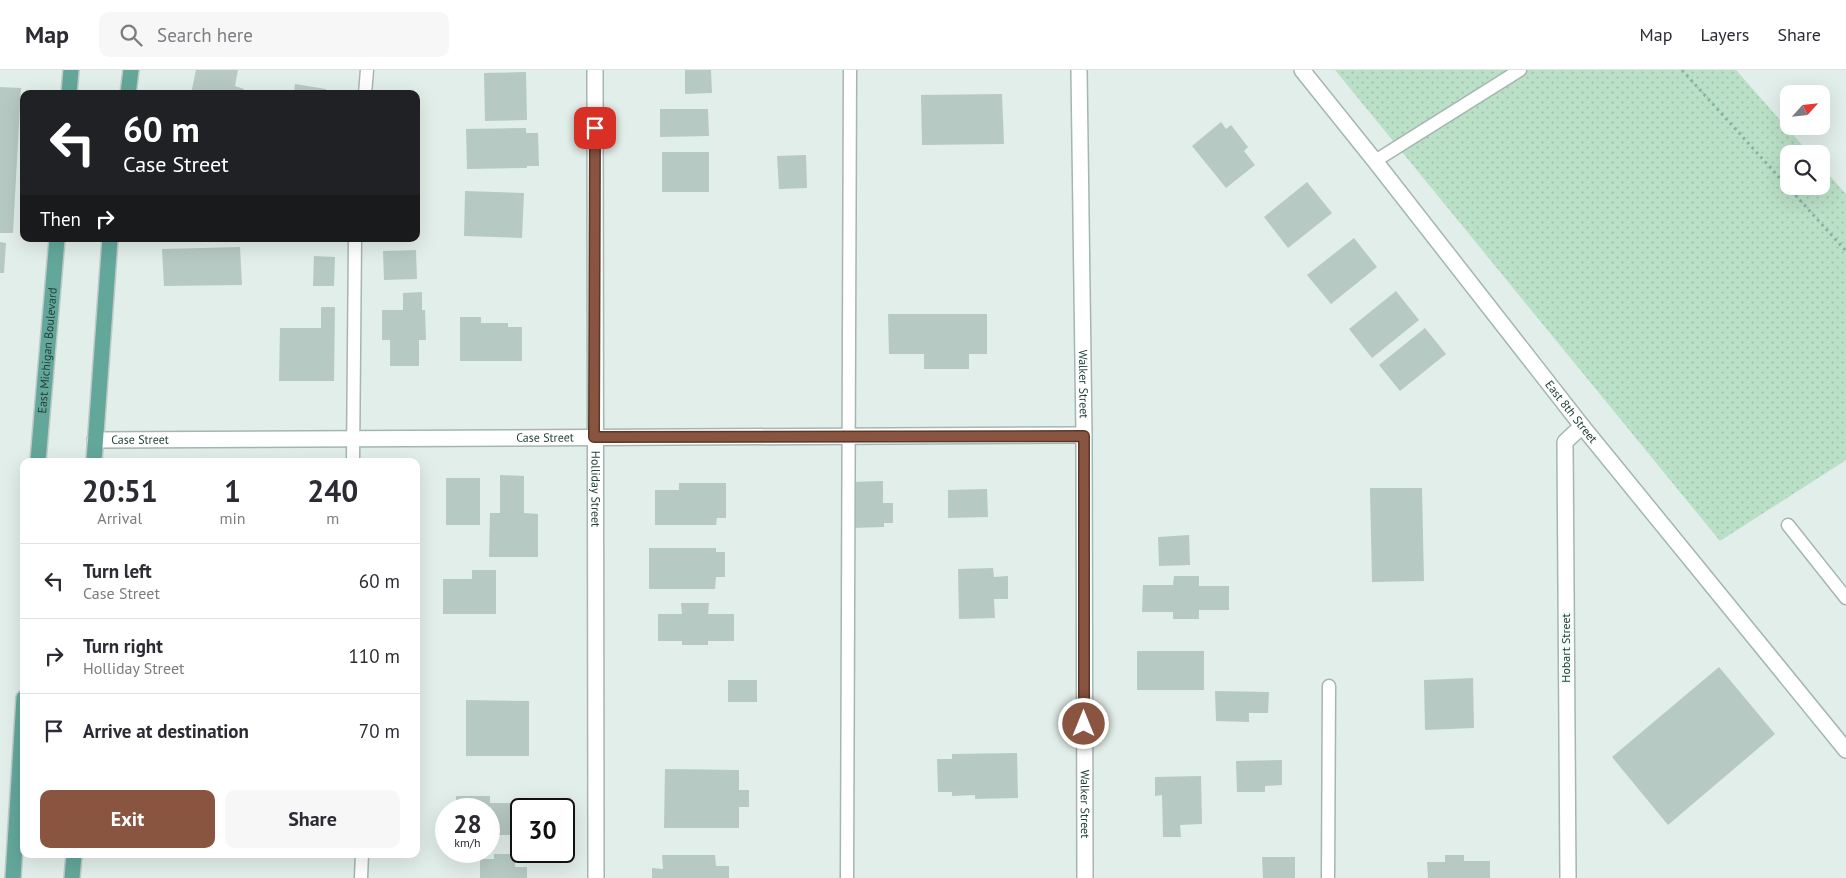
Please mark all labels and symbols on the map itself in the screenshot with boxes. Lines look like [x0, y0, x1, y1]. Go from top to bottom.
north arrow [1780, 85, 1830, 135]
pin [574, 107, 616, 149]
street label: East Michigan Boulevard [34, 287, 60, 414]
street label: Walker Street [1076, 350, 1092, 418]
street label: East 8th Street [1542, 377, 1601, 446]
street label: Case Street [516, 430, 574, 445]
street label: Case Street [111, 432, 169, 447]
street label: Holliday Street [588, 451, 604, 527]
street label: Hobart Street [1558, 613, 1573, 683]
position arrow [1057, 697, 1109, 749]
street label: Walker Street [1078, 770, 1093, 838]
speed limit sign: 30 [510, 798, 575, 863]

